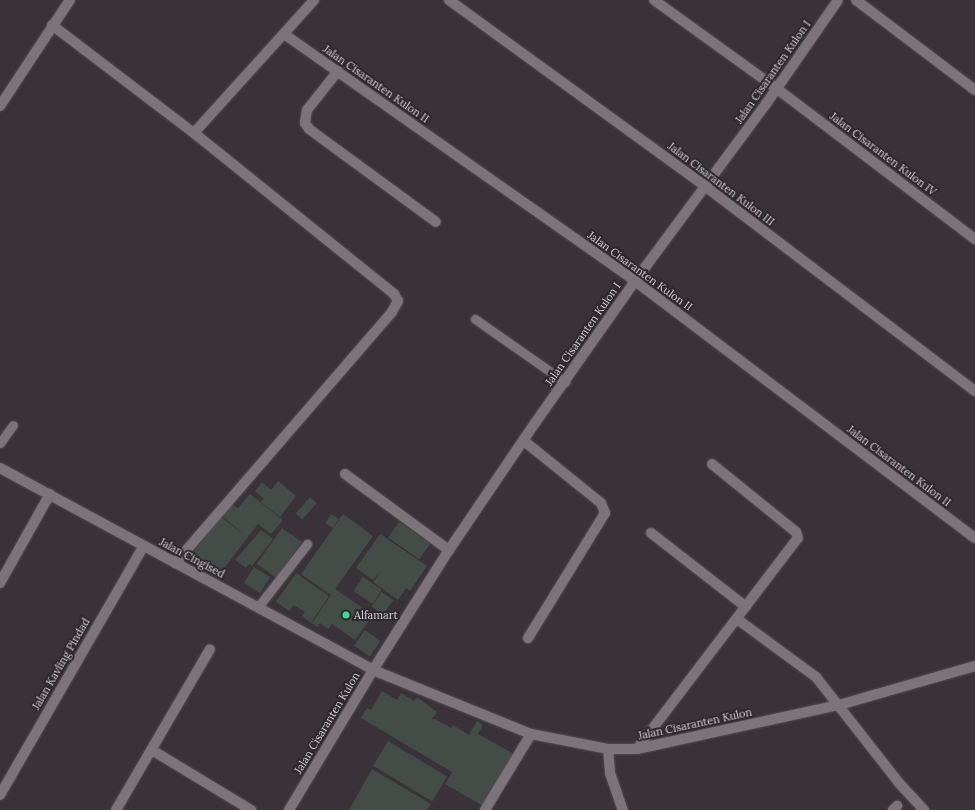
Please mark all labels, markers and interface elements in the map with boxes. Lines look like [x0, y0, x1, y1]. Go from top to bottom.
street label: Jalan Cisaranten Kulon I [732, 18, 814, 126]
street label: Jalan Cisaranten Kulon II [320, 42, 432, 126]
street label: Jalan Cisaranten Kulon IV [827, 110, 939, 198]
street label: Jalan Cisaranten Kulon III [665, 140, 777, 228]
street label: Jalan Cisaranten Kulon II [585, 228, 695, 314]
street label: Jalan Cisaranten Kulon I [542, 280, 624, 388]
street label: Jalan Cisaranten Kulon II [845, 423, 953, 509]
street label: Jalan Cingised [157, 535, 227, 581]
place label: Alfamart [354, 608, 398, 622]
marker: Alfamart [341, 610, 351, 620]
street label: Jalan Kavling Pindad [29, 616, 93, 712]
street label: Jalan Cisaranten Kulon [291, 670, 363, 776]
street label: Jalan Cisaranten Kulon [637, 705, 753, 743]

